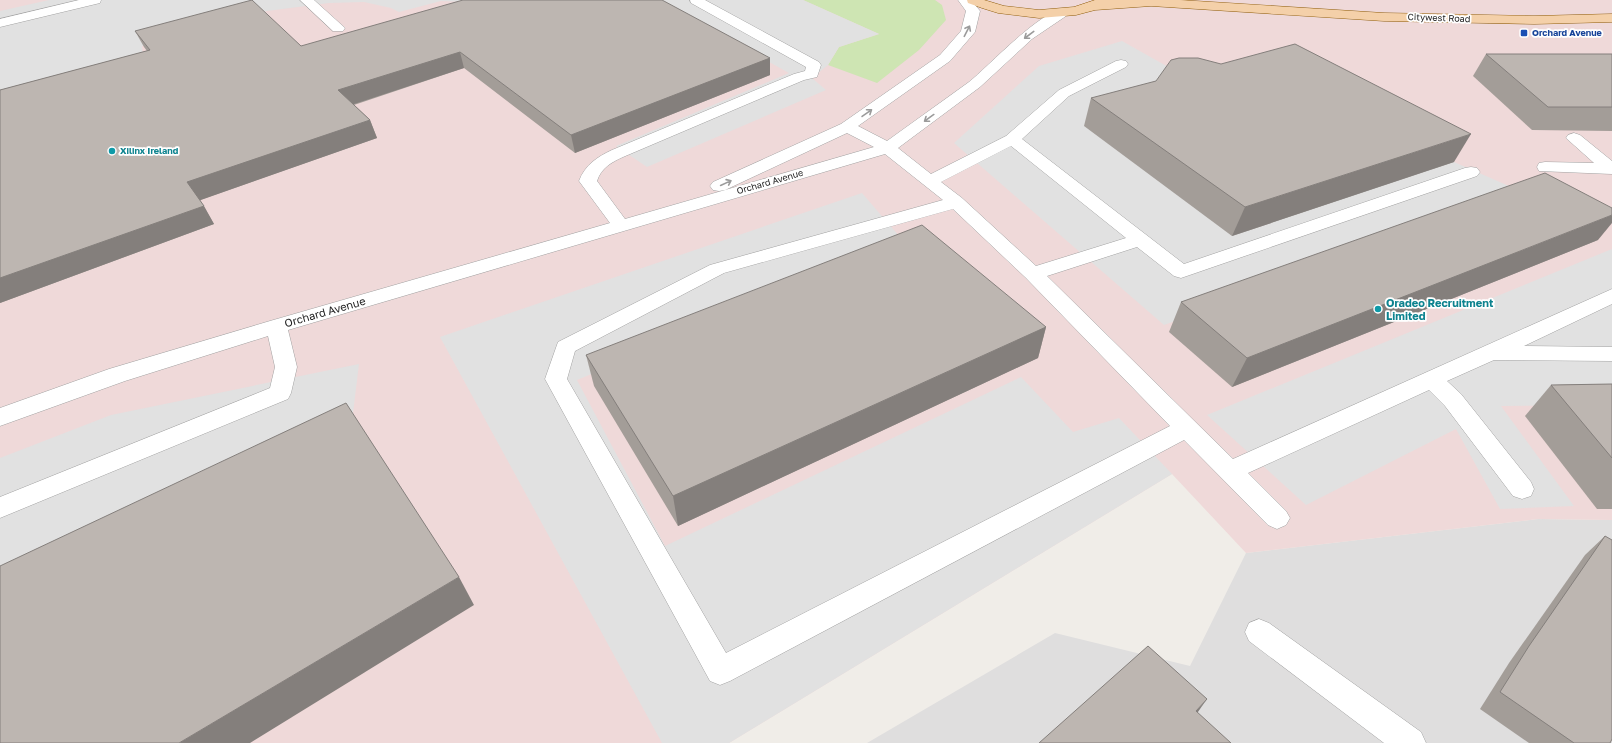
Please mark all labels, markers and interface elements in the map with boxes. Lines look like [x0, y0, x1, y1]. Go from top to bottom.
street label: Citywest Road [1408, 11, 1471, 24]
one-way arrow [964, 25, 971, 37]
place label: Orchard Avenue [1532, 27, 1603, 38]
marker: Orchard Avenue [1519, 28, 1529, 38]
one-way arrow [1024, 31, 1035, 39]
one-way arrow [861, 108, 872, 117]
one-way arrow [924, 114, 935, 122]
place label: Xilinx Ireland [120, 145, 179, 156]
marker: Xilinx Ireland [107, 146, 117, 156]
street label: Orchard Avenue [735, 167, 804, 196]
one-way arrow [720, 179, 732, 186]
street label: Orchard Avenue [283, 294, 367, 329]
place label: Oradeo Recruitment Limited [1386, 296, 1494, 322]
marker: Oradeo Recruitment Limited [1373, 304, 1383, 314]

